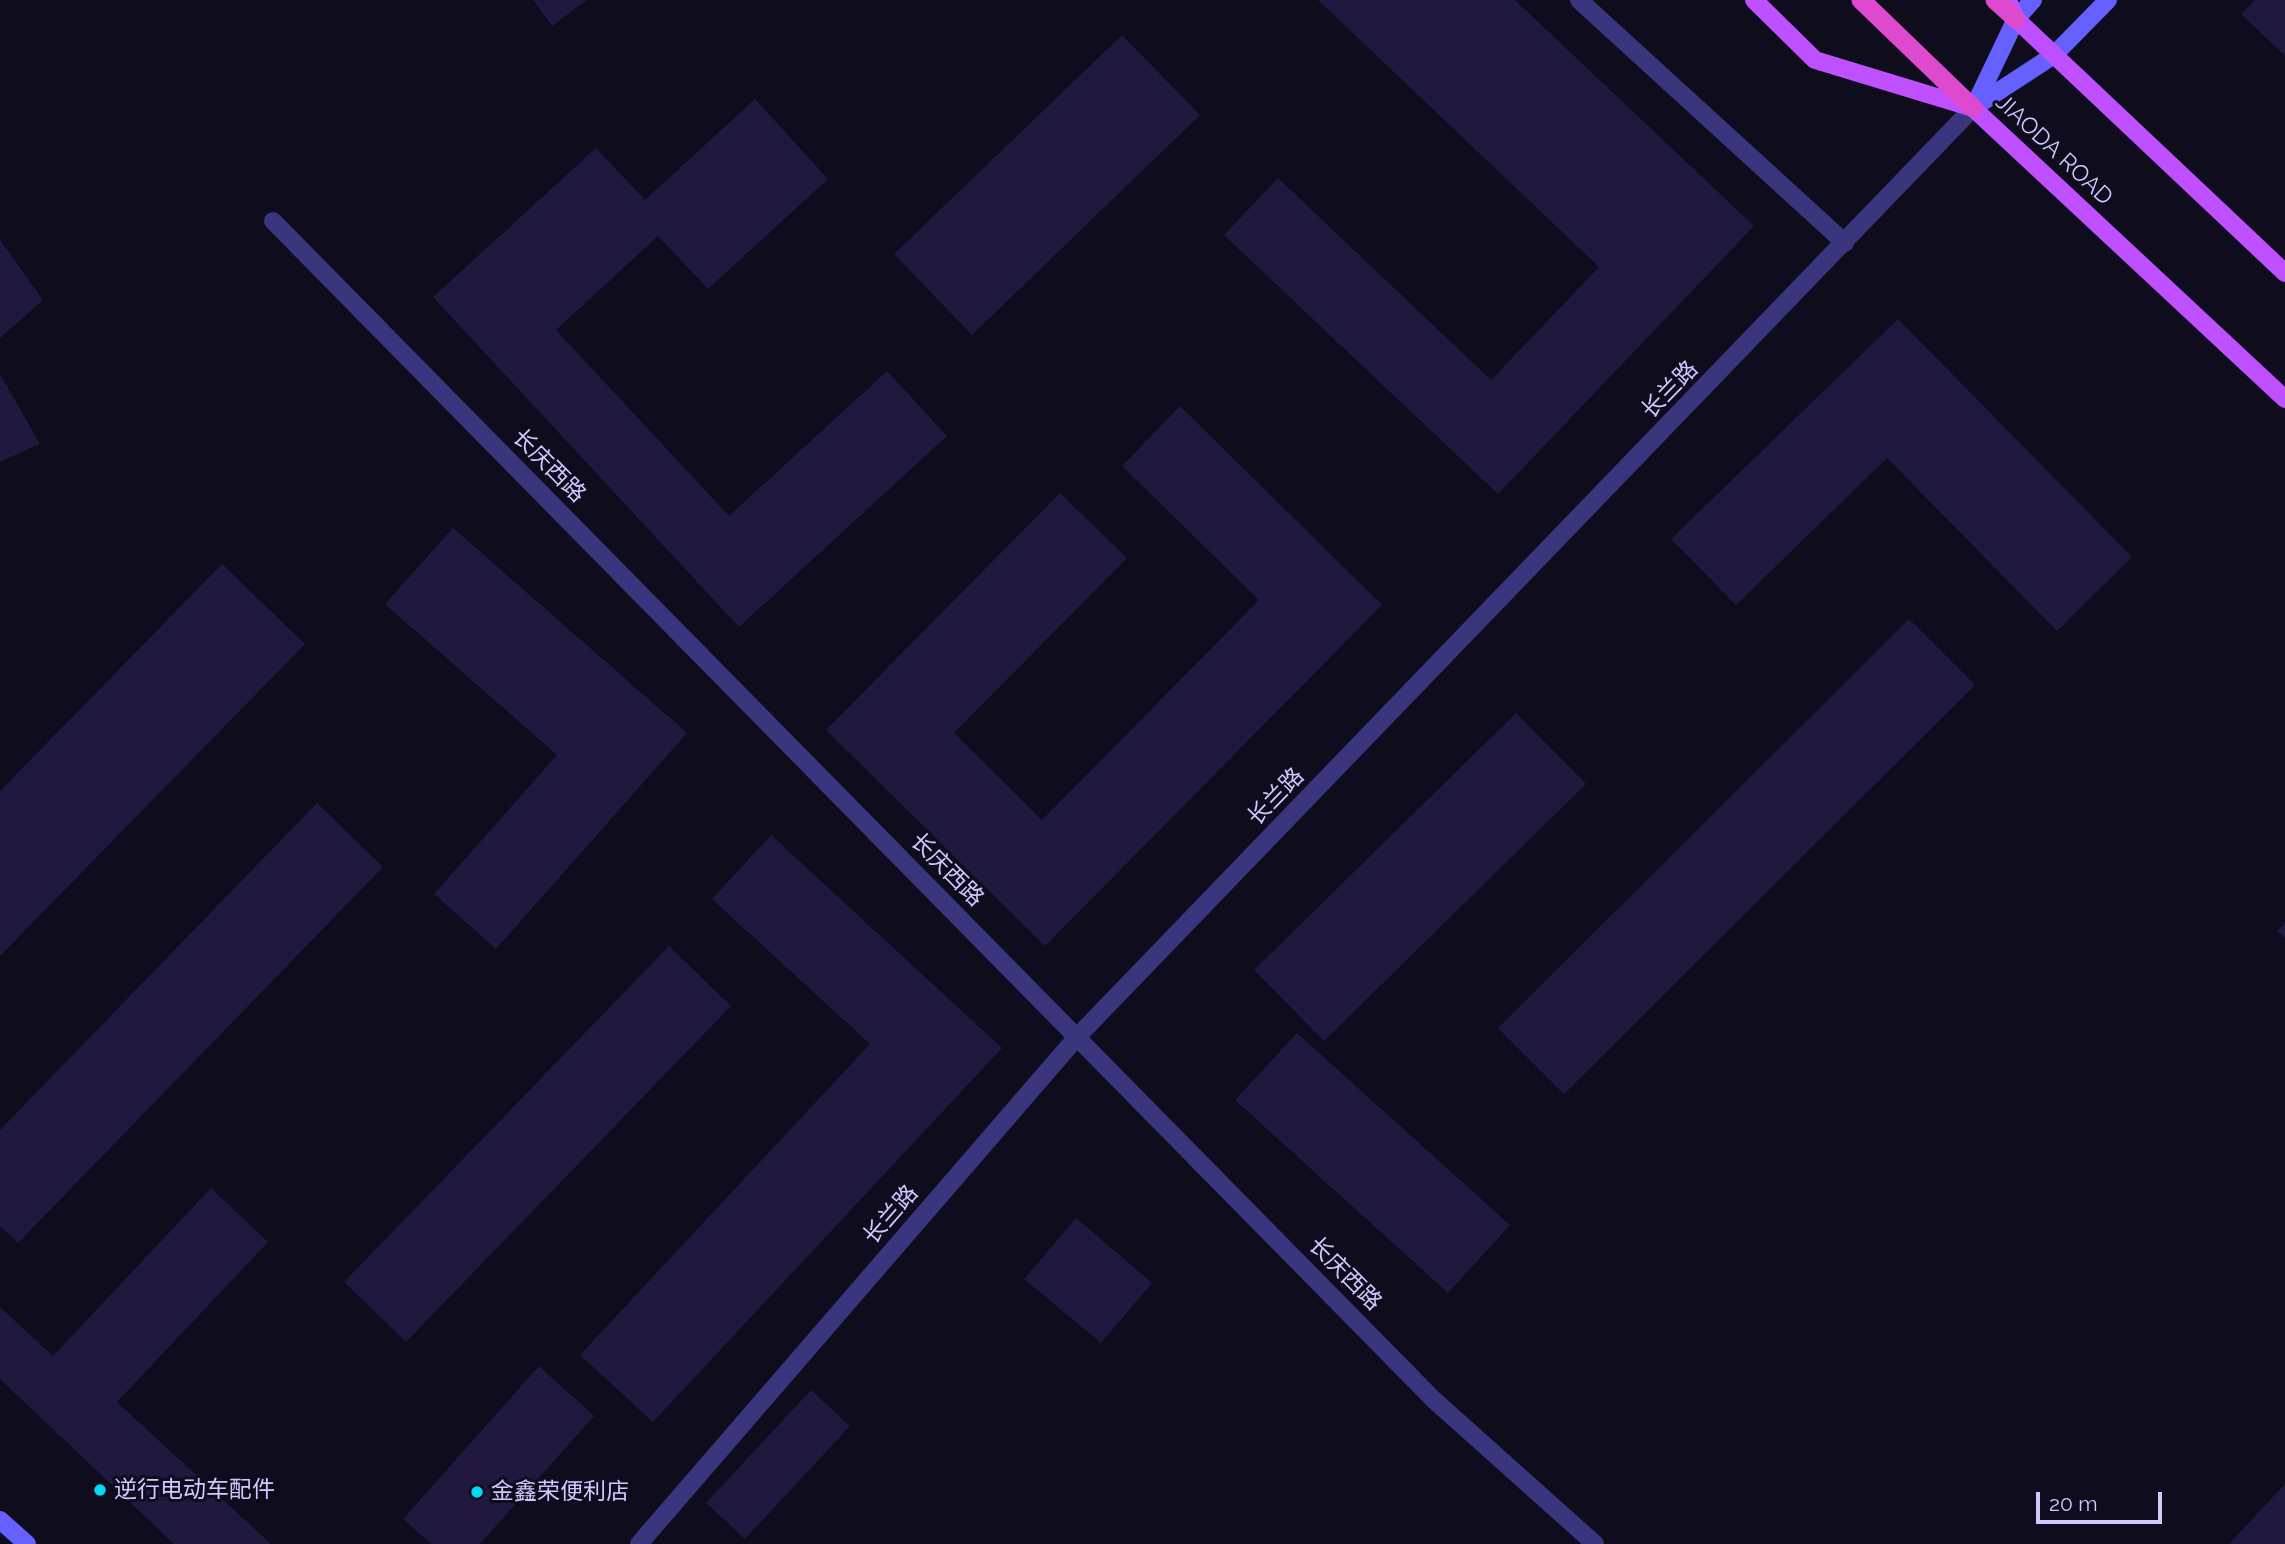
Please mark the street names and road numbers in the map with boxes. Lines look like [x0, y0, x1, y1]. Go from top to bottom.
street label: JIAODA ROAD [1990, 89, 2118, 211]
street label: 长兰路 [1636, 356, 1704, 424]
street label: 长庆西路 [507, 424, 591, 508]
street label: 长兰路 [1242, 763, 1310, 831]
street label: 长庆西路 [905, 828, 989, 912]
street label: 长兰路 [858, 1180, 924, 1250]
street label: 长庆西路 [1303, 1232, 1387, 1316]

